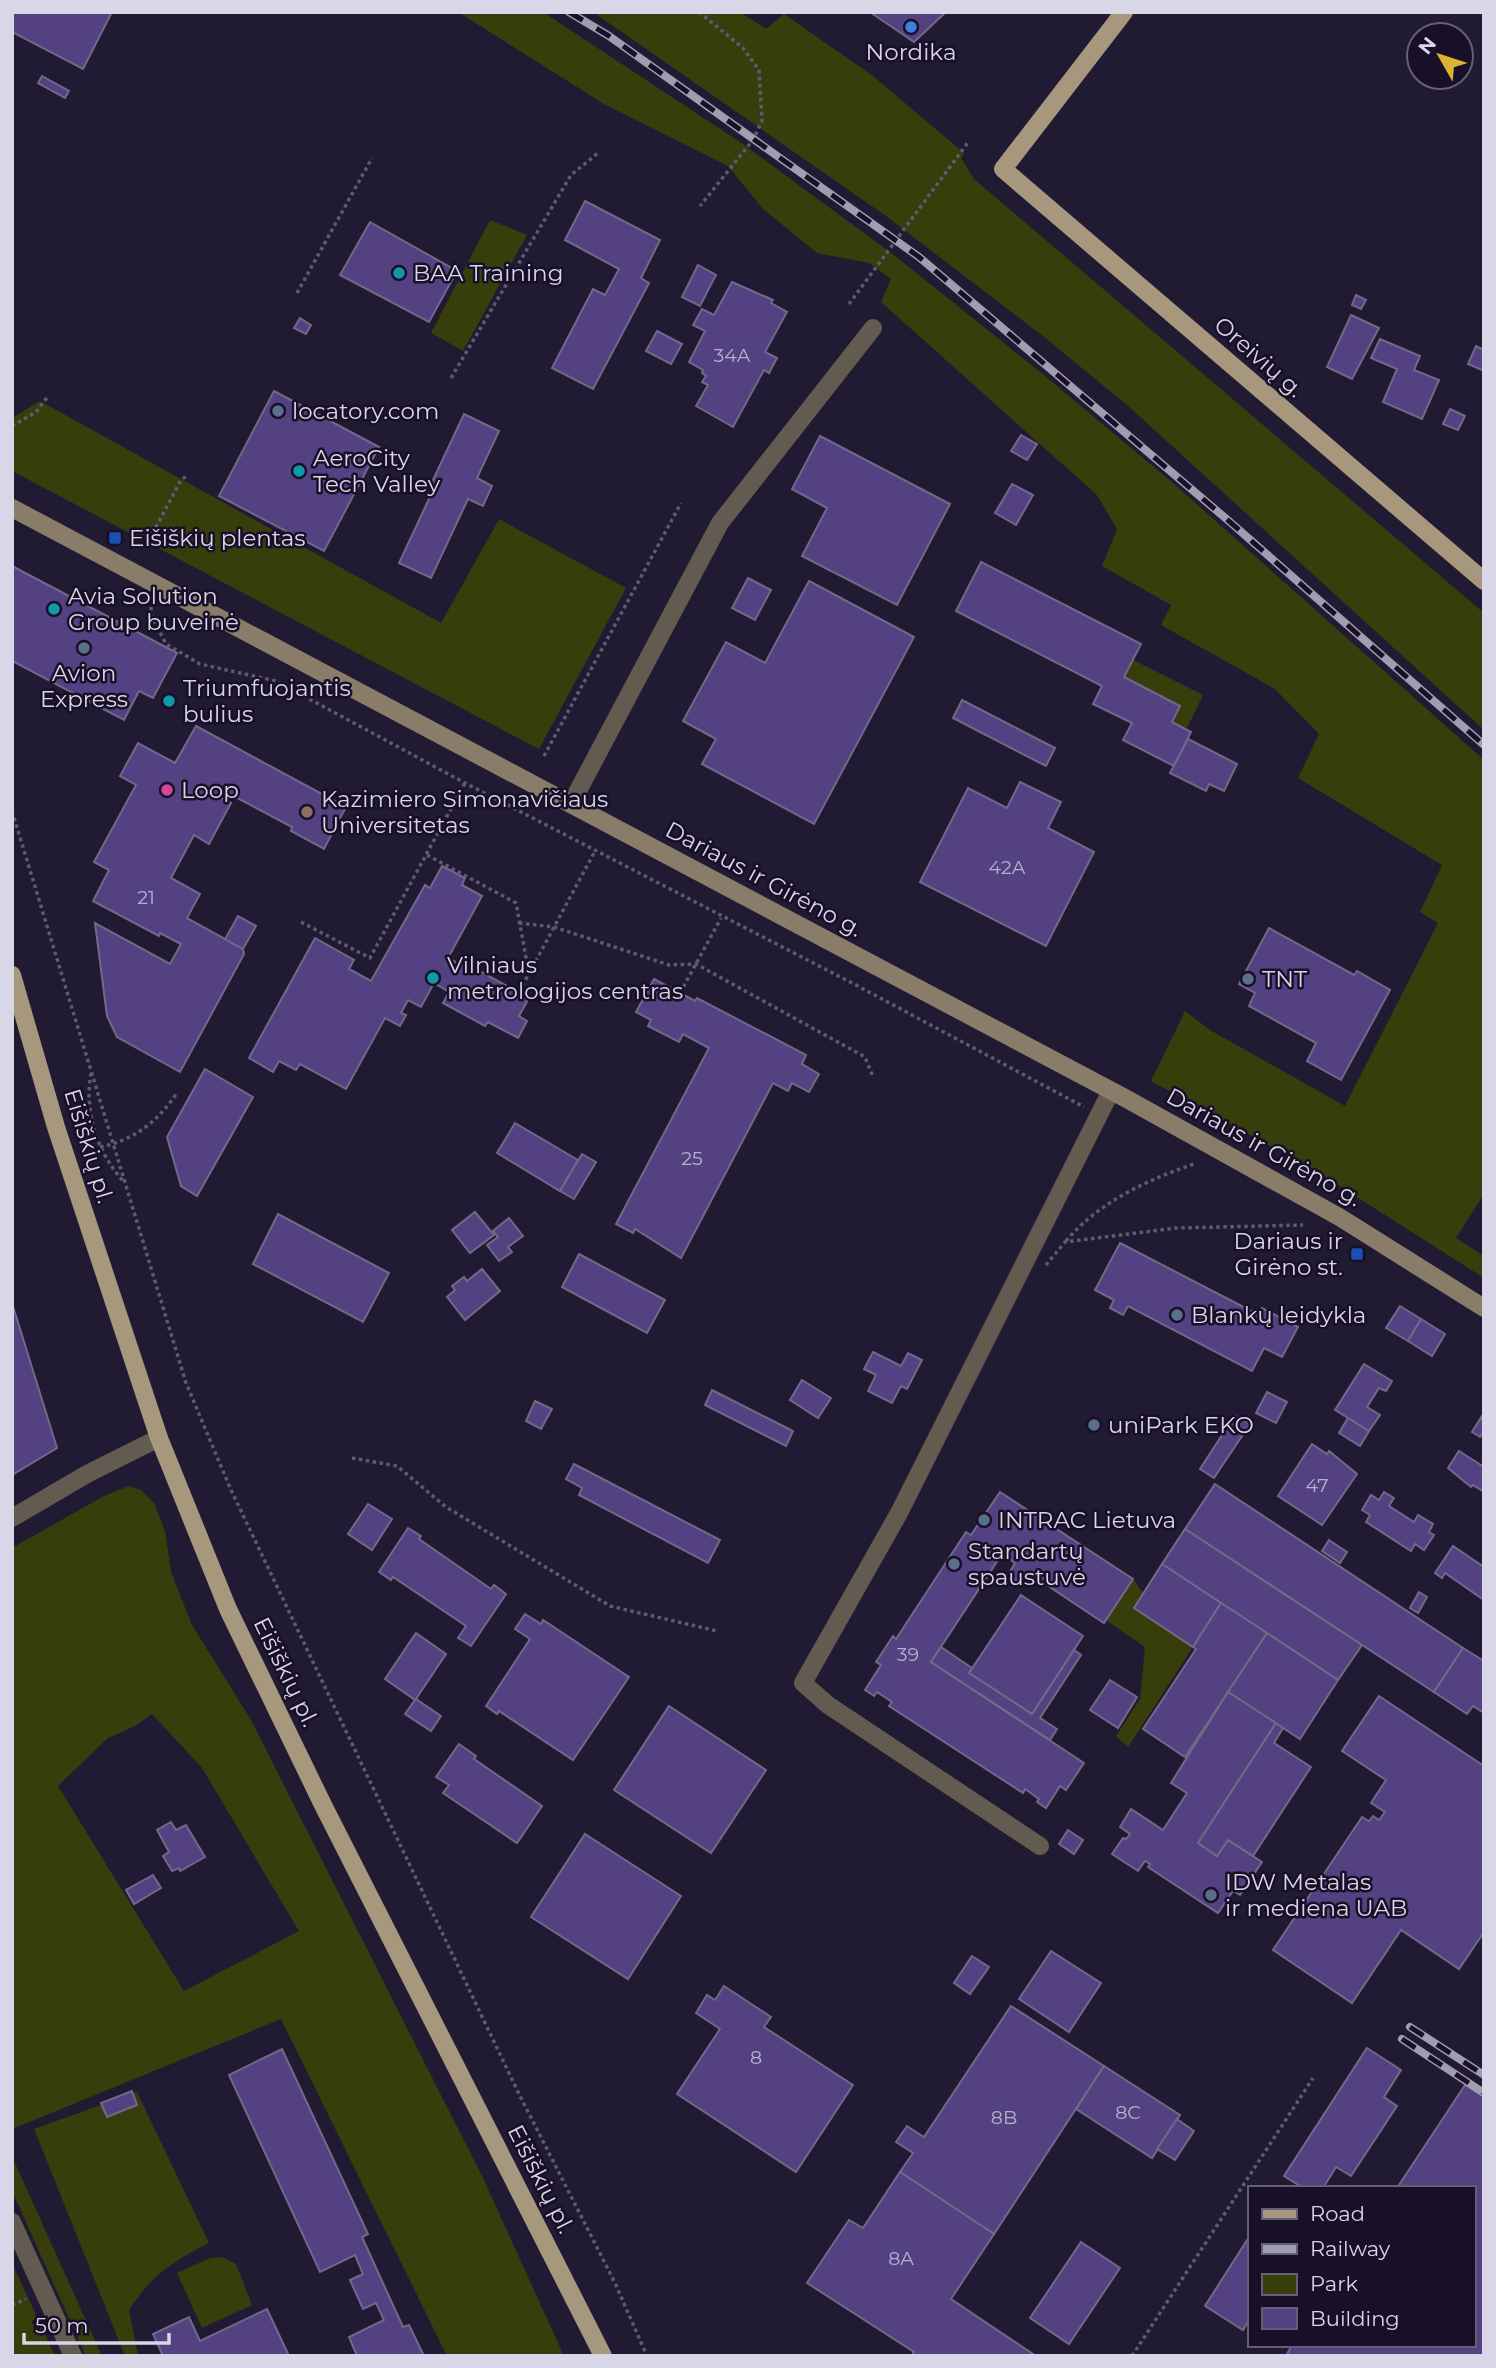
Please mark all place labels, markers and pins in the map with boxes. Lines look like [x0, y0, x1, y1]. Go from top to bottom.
marker: Nordika [903, 19, 919, 35]
place label: Nordika [866, 38, 956, 66]
place label: BAA Training [413, 259, 563, 287]
marker: BAA Training [391, 265, 407, 281]
place label: locatory.com [292, 397, 439, 425]
marker: locatory.com [270, 403, 286, 419]
place label: AeroCity Tech Valley [313, 444, 441, 498]
marker: AeroCity Tech Valley [291, 463, 307, 479]
place label: Eišiškių plentas [129, 524, 306, 552]
marker: Eišiškių plentas [107, 530, 123, 546]
place label: Avia Solution Group buveinė [68, 582, 239, 636]
marker: Avia Solution Group buveinė [46, 601, 62, 617]
marker: Avion Express [76, 640, 92, 656]
place label: Avion Express [40, 659, 128, 713]
place label: Triumfuojantis bulius [183, 674, 351, 728]
marker: Triumfuojantis bulius [161, 693, 177, 709]
place label: Loop [181, 776, 239, 804]
marker: Loop [159, 782, 175, 798]
place label: Kazimiero Simonavičiaus Universitetas [321, 785, 608, 839]
marker: Kazimiero Simonavičiaus Universitetas [299, 804, 315, 820]
place label: Vilniaus metrologijos centras [447, 951, 683, 1005]
place label: TNT [1262, 965, 1308, 993]
marker: Vilniaus metrologijos centras [425, 970, 441, 986]
marker: TNT [1240, 971, 1256, 987]
place label: Dariaus ir Girėno st. [1234, 1227, 1343, 1281]
marker: Dariaus ir Girėno st. [1349, 1246, 1365, 1262]
place label: Blankų leidykla [1191, 1301, 1366, 1329]
marker: Blankų leidykla [1169, 1307, 1185, 1323]
place label: uniPark EKO [1108, 1411, 1254, 1439]
marker: uniPark EKO [1086, 1417, 1102, 1433]
place label: INTRAC Lietuva [998, 1506, 1176, 1534]
marker: INTRAC Lietuva [976, 1512, 992, 1528]
place label: Standartų spaustuvė [968, 1537, 1086, 1591]
marker: Standartų spaustuvė [946, 1556, 962, 1572]
place label: IDW Metalas ir mediena UAB [1225, 1868, 1407, 1922]
marker: IDW Metalas ir mediena UAB [1203, 1887, 1219, 1903]

